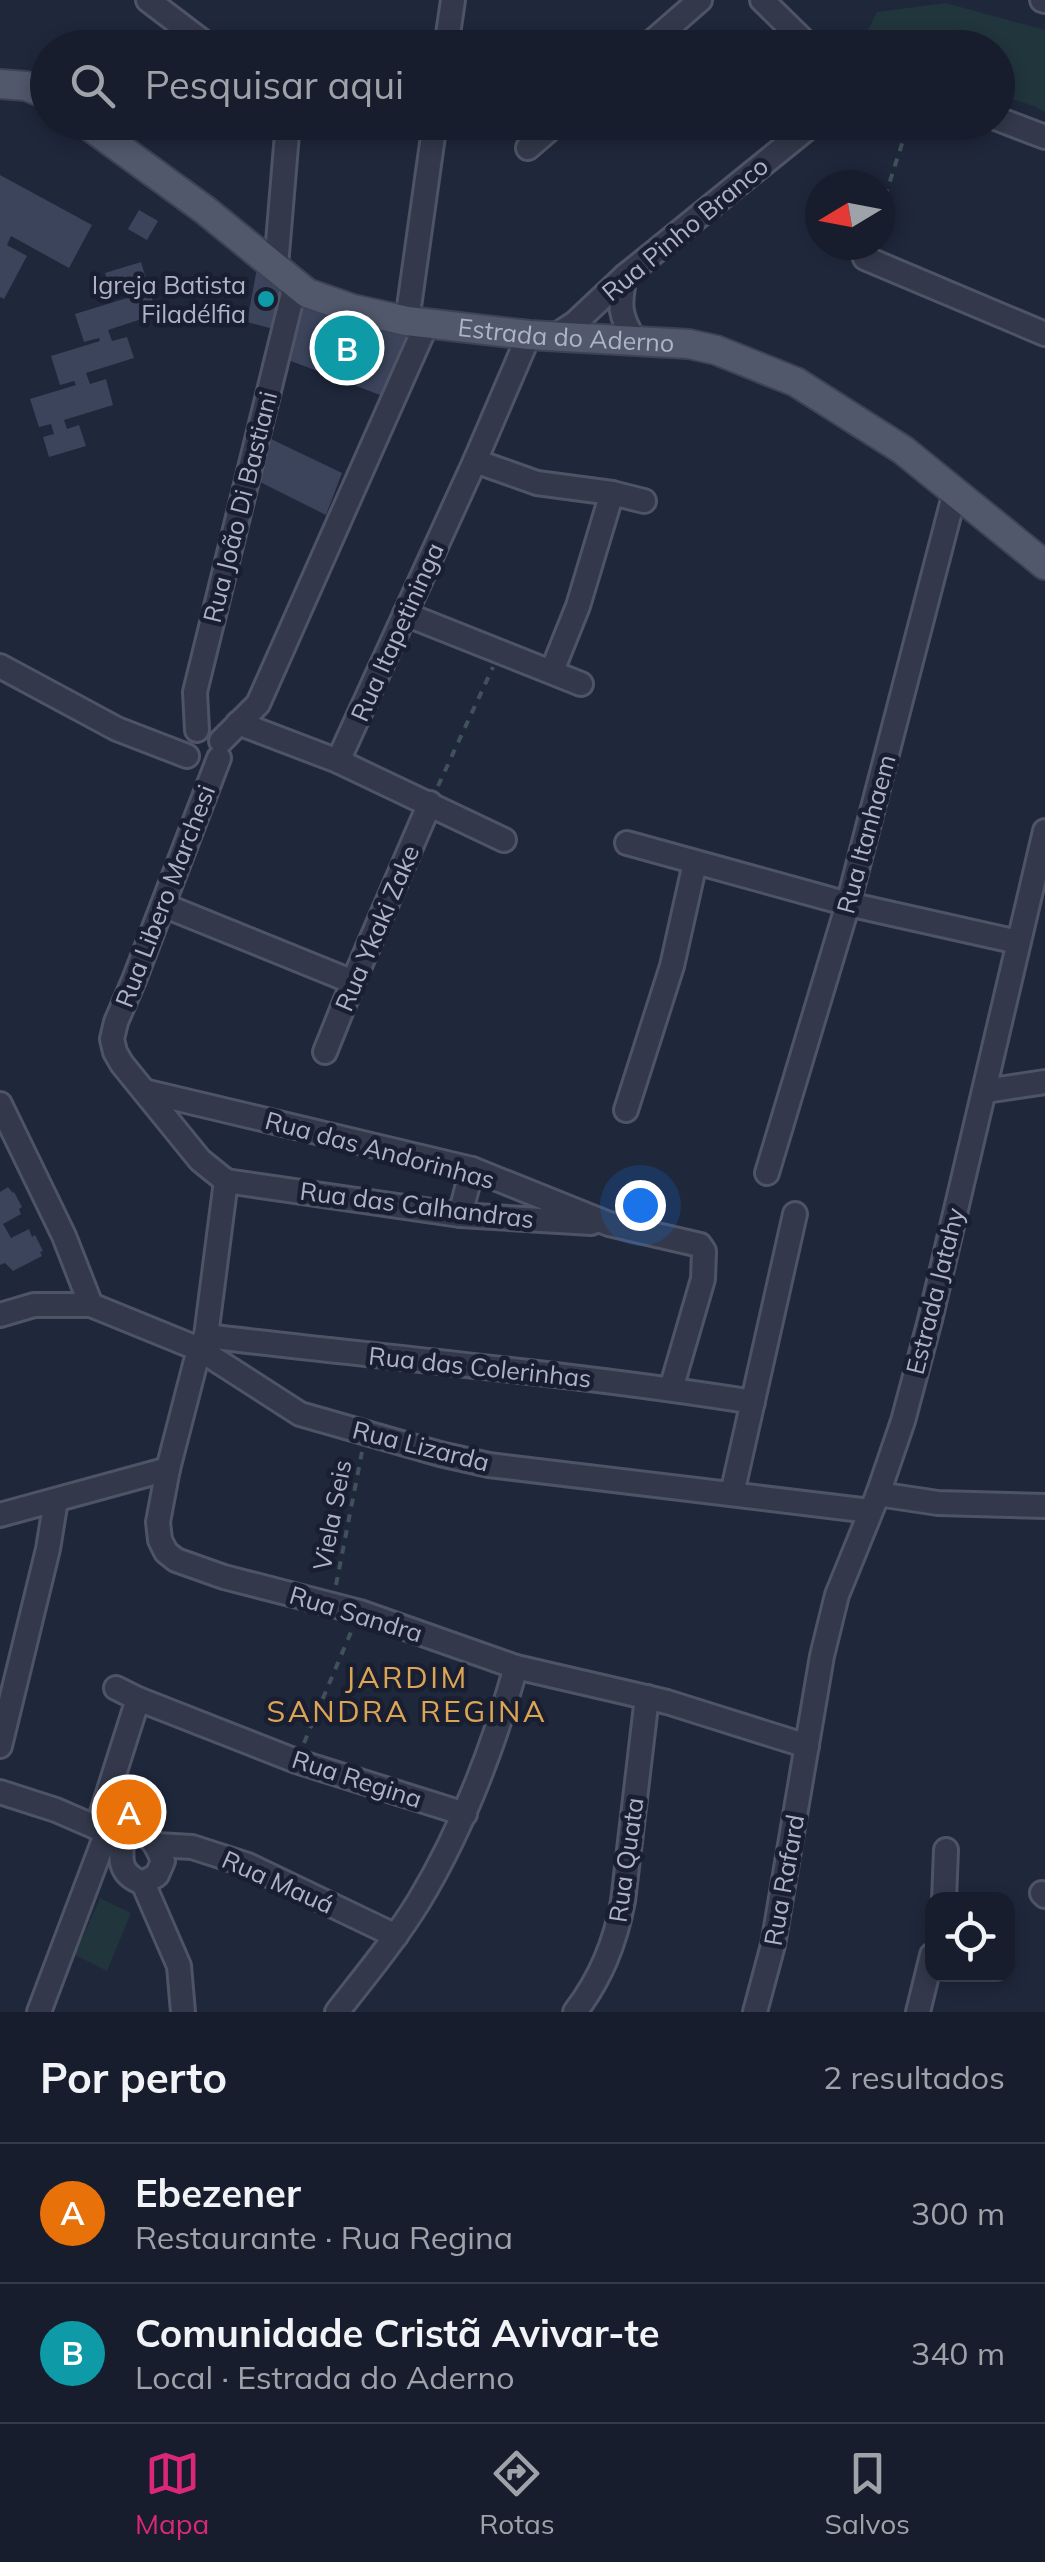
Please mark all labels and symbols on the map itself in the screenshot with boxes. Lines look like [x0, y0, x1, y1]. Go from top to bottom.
street label: Rua Pinho Branco [595, 150, 774, 307]
north arrow [805, 170, 895, 260]
place label: Igreja Batista Filadélfia [92, 269, 246, 329]
marker: Igreja Batista Filadélfia [255, 288, 277, 310]
pin: B [314, 310, 380, 386]
street label: Estrada do Aderno [456, 311, 675, 358]
street label: Rua João Di Bastiani [196, 388, 283, 626]
street label: Rua Itapetininga [343, 538, 450, 726]
street label: Rua Itanhaem [829, 751, 902, 917]
street label: Rua Libero Marchesi [108, 780, 221, 1011]
street label: Rua Ykaki Zake [328, 840, 425, 1015]
street label: Rua das Andorinhas [262, 1104, 498, 1195]
street label: Rua das Calhandras [298, 1175, 536, 1234]
your location [615, 1180, 666, 1231]
street label: Estrada Jatahy [899, 1204, 970, 1377]
street label: Rua das Colerinhas [367, 1339, 593, 1394]
street label: Rua Lizarda [350, 1414, 493, 1477]
street label: Viela Seis [306, 1457, 357, 1573]
street label: Rua Sandra [286, 1579, 426, 1648]
district label: JARDIM SANDRA REGINA [267, 1658, 547, 1730]
street label: Rua Regina [288, 1743, 426, 1814]
pin: A [96, 1774, 162, 1850]
street label: Rua Quata [601, 1796, 650, 1924]
street label: Rua Rafard [757, 1812, 810, 1948]
street label: Rua Mauá [217, 1843, 339, 1920]

